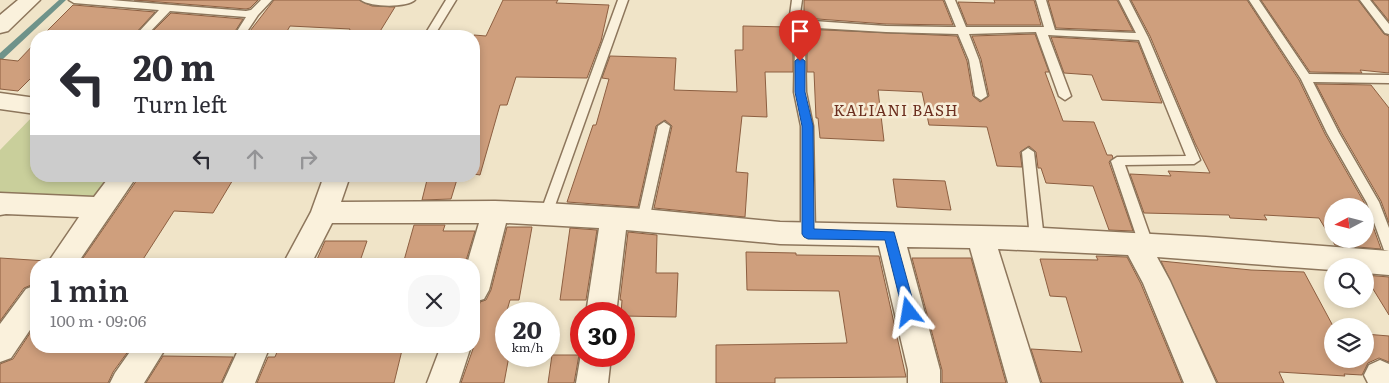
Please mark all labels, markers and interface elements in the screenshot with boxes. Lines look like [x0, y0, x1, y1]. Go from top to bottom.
pin [779, 10, 821, 61]
icon: arrive [786, 17, 814, 45]
text: 20 m [133, 40, 215, 92]
icon: left [50, 50, 115, 115]
text: Turn left [133, 87, 227, 120]
district label: KALIANI BASH [834, 98, 958, 121]
icon: left [188, 145, 216, 173]
icon: ahead [241, 145, 269, 173]
icon: right [294, 145, 322, 173]
north arrow [1324, 198, 1374, 248]
map controls [1324, 198, 1374, 368]
button: search [1324, 258, 1374, 308]
text: 1 min [50, 267, 129, 311]
button: close [408, 275, 460, 327]
position arrow [882, 285, 934, 337]
speed limit sign: 30 [570, 302, 635, 367]
text: 100 m · 09:06 [50, 308, 146, 332]
text: 20 [513, 310, 542, 347]
button: layers [1324, 318, 1374, 368]
text: km/h [512, 338, 543, 356]

